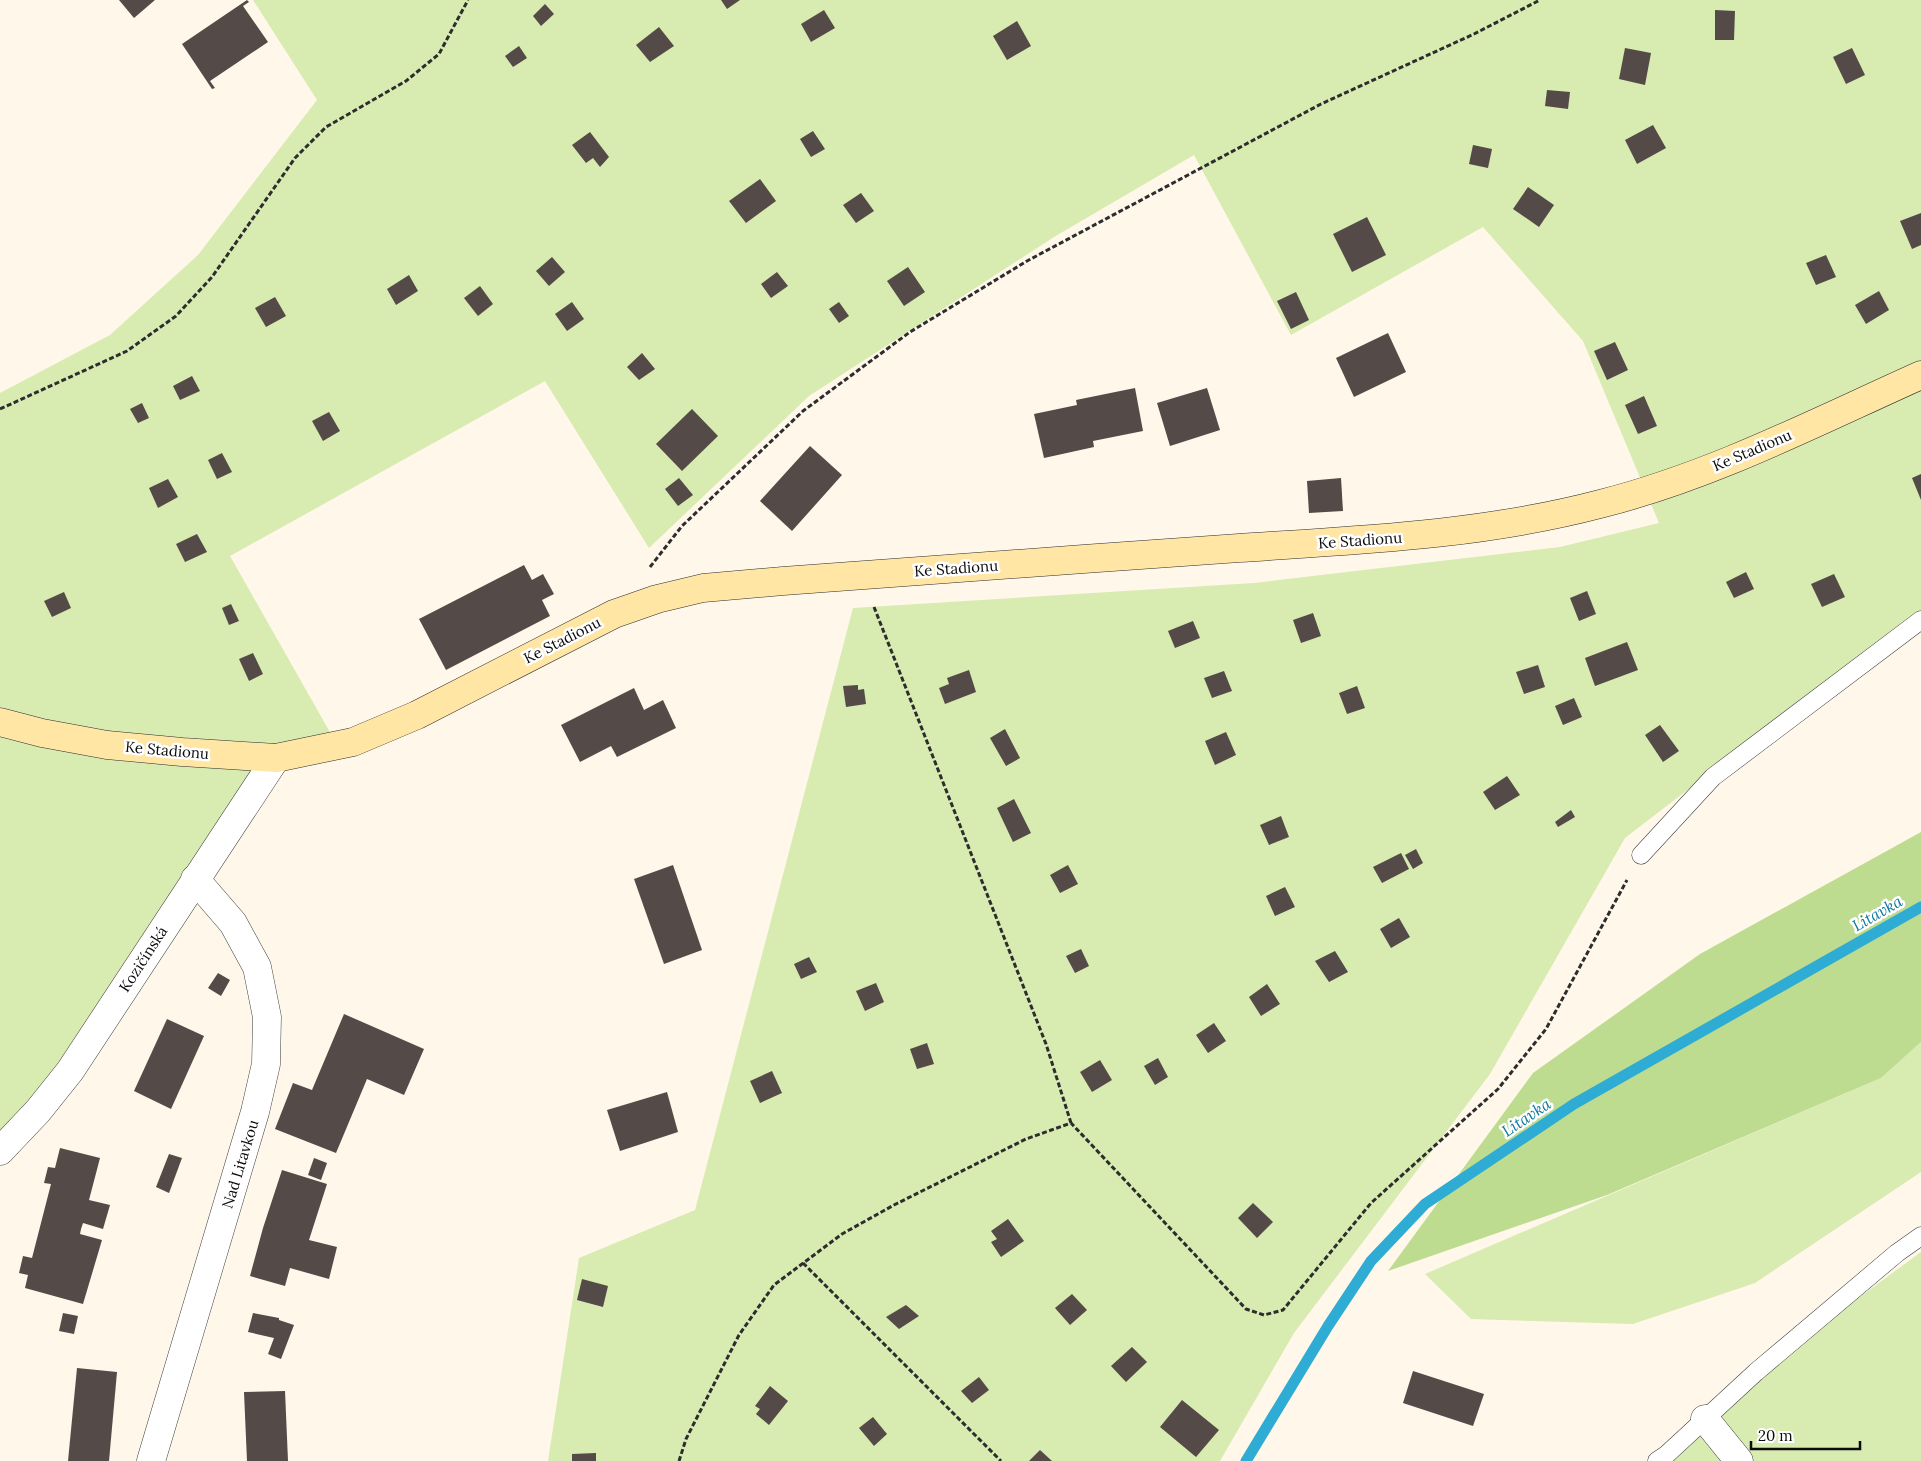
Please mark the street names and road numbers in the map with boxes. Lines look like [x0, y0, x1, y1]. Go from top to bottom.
street label: Ke Stadionu [1710, 425, 1794, 475]
street label: Ke Stadionu [1317, 528, 1403, 552]
street label: Ke Stadionu [913, 556, 999, 580]
street label: Ke Stadionu [520, 612, 604, 668]
street label: Ke Stadionu [124, 737, 210, 763]
street label: Kozičínská [115, 922, 171, 996]
street label: Nad Litavkou [218, 1117, 263, 1211]

